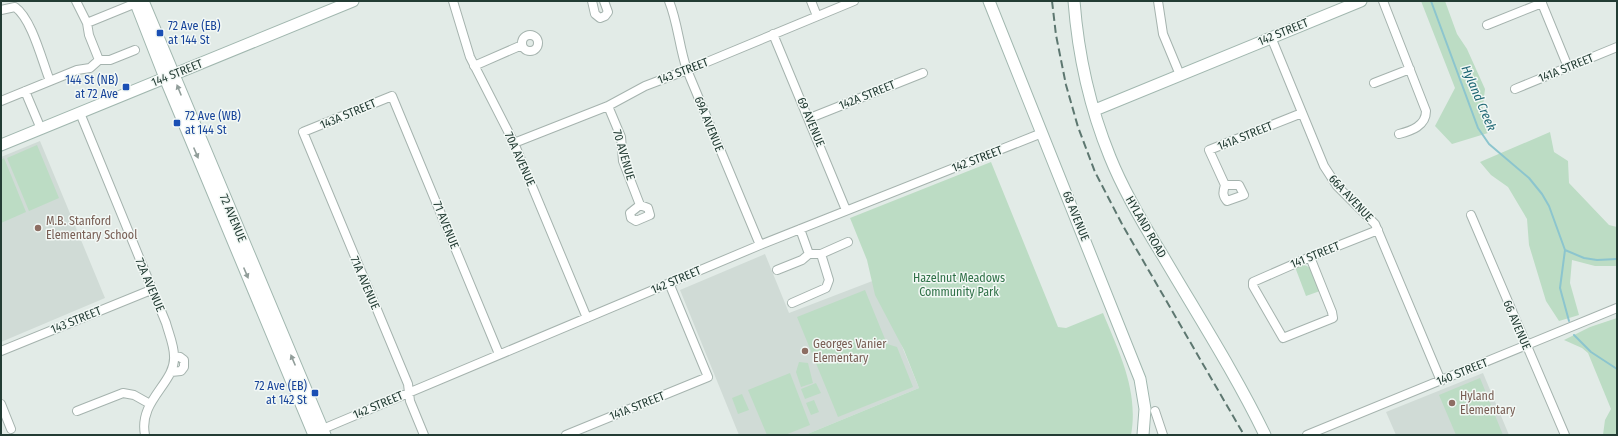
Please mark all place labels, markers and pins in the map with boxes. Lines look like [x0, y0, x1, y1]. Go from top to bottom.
place label: 72 Ave (EB) at 144 St [168, 19, 221, 47]
marker: 72 Ave (EB) at 144 St [155, 28, 165, 38]
place label: 144 St (NB) at 72 Ave [65, 73, 118, 101]
marker: 144 St (NB) at 72 Ave [121, 82, 131, 92]
place label: 72 Ave (WB) at 144 St [185, 109, 241, 137]
marker: 72 Ave (WB) at 144 St [172, 118, 182, 128]
place label: M.B. Stanford Elementary School [46, 214, 137, 242]
marker: M.B. Stanford Elementary School [33, 223, 43, 233]
place label: Georges Vanier Elementary [813, 337, 887, 365]
marker: Georges Vanier Elementary [800, 346, 810, 356]
place label: 72 Ave (EB) at 142 St [255, 379, 307, 407]
marker: 72 Ave (EB) at 142 St [310, 388, 320, 398]
place label: Hyland Elementary [1460, 389, 1516, 417]
marker: Hyland Elementary [1447, 398, 1457, 408]

